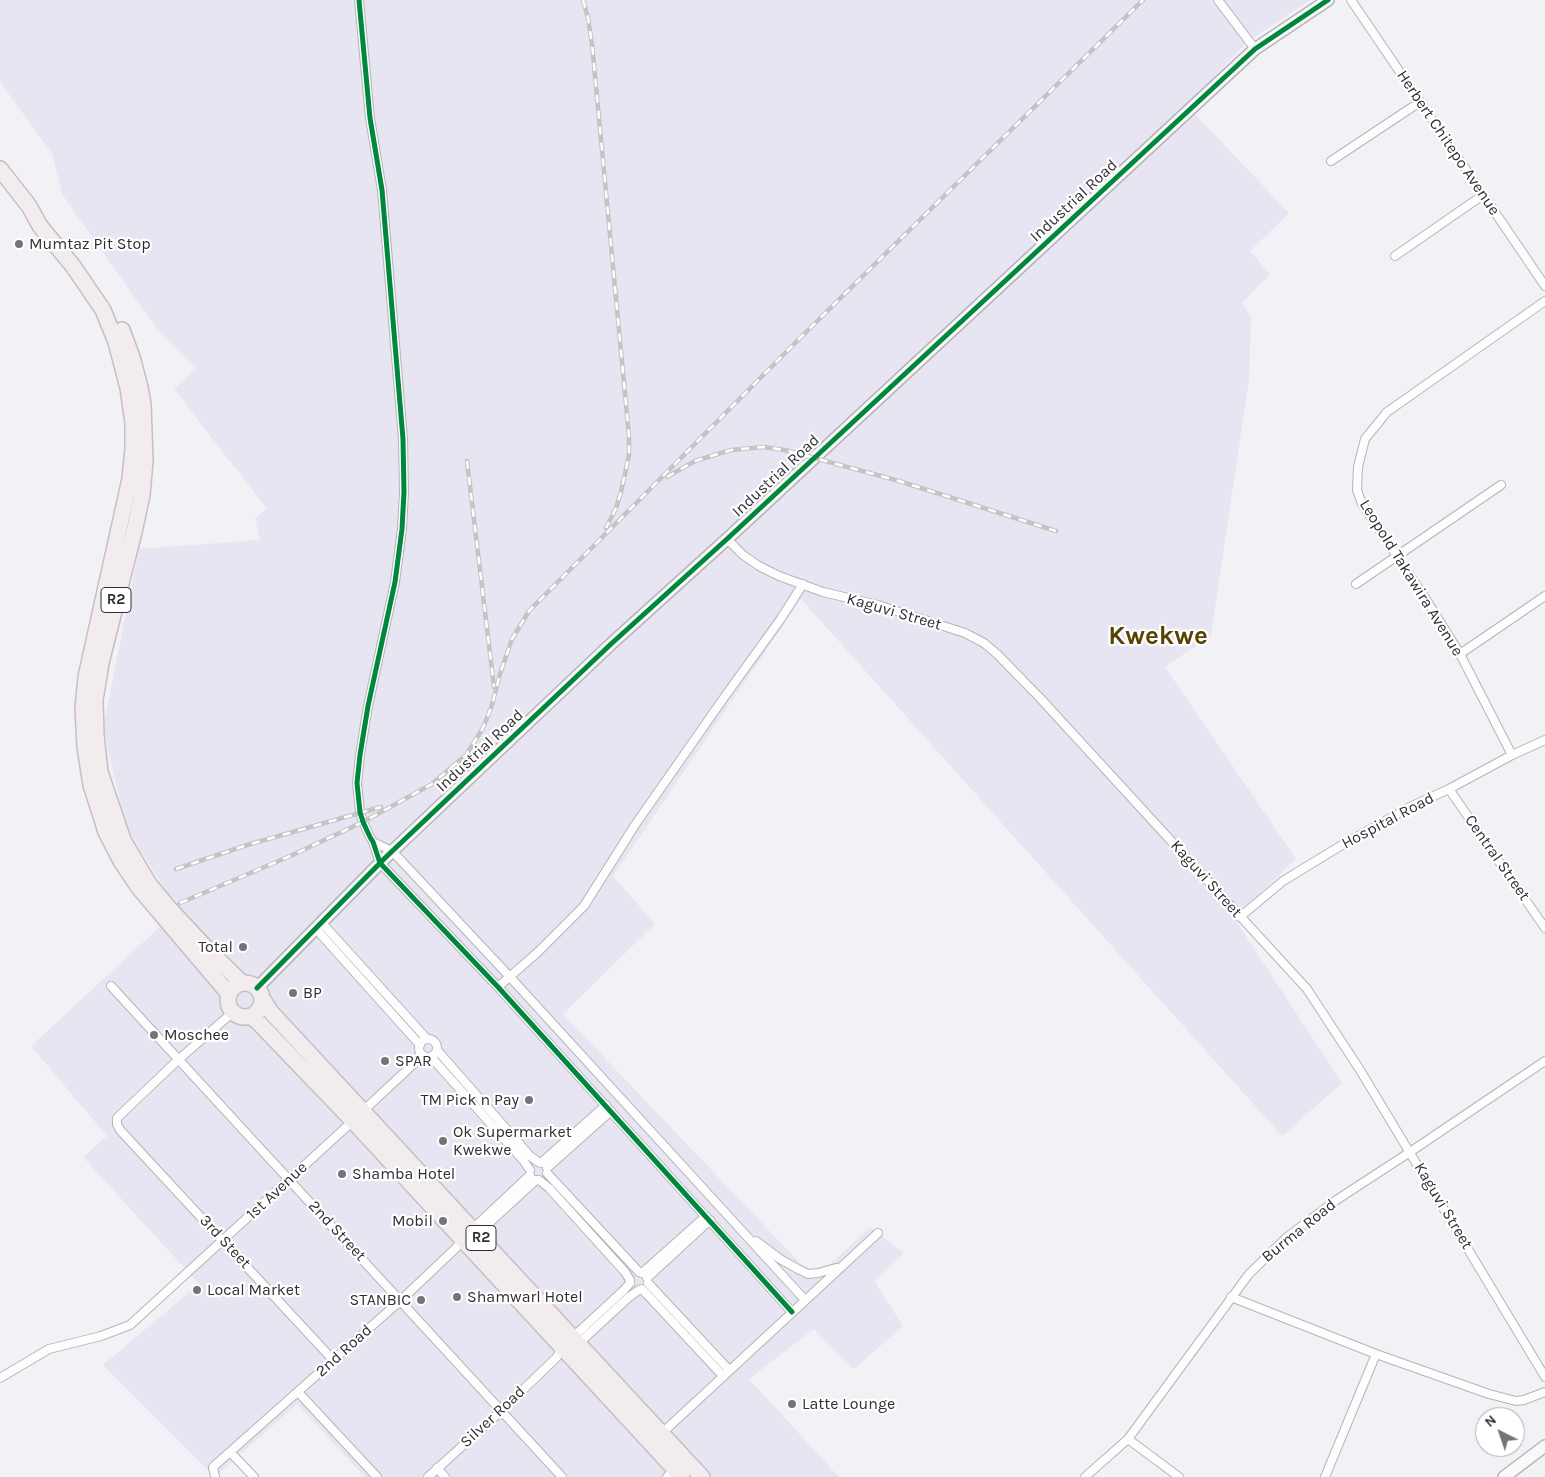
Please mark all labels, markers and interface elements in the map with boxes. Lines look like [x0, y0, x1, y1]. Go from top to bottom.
street label: Herbert Chitepo Avenue [1392, 67, 1504, 219]
street label: Industrial Road [1026, 156, 1122, 246]
place label: Mumtaz Pit Stop [29, 234, 151, 254]
marker: Mumtaz Pit Stop [13, 238, 25, 250]
street label: Industrial Road [728, 431, 824, 521]
street label: Leopold Takawira Avenue [1355, 496, 1467, 660]
road number: R2 [101, 588, 131, 612]
street label: Kaguvi Street [844, 589, 944, 635]
district label: Kwekwe [1108, 621, 1208, 653]
street label: Industrial Road [432, 706, 528, 796]
street label: Hospital Road [1339, 789, 1437, 853]
street label: Central Street [1460, 811, 1534, 905]
street label: Kaguvi Street [1166, 836, 1246, 922]
place label: Total [198, 937, 233, 957]
marker: Total [237, 941, 249, 953]
place label: BP [303, 983, 322, 1003]
marker: BP [287, 987, 299, 999]
place label: Moschee [164, 1025, 229, 1045]
marker: Moschee [148, 1029, 160, 1041]
place label: SPAR [395, 1051, 432, 1071]
marker: SPAR [379, 1055, 391, 1067]
place label: TM Pick n Pay [420, 1090, 519, 1110]
marker: TM Pick n Pay [523, 1094, 535, 1106]
place label: Ok Supermarket Kwekwe [453, 1122, 572, 1160]
marker: Ok Supermarket Kwekwe [437, 1135, 449, 1147]
street label: 1st Avenue [243, 1158, 311, 1224]
street label: Kaguvi Street [1410, 1159, 1476, 1253]
place label: Shamba Hotel [352, 1164, 455, 1184]
marker: Shamba Hotel [336, 1168, 348, 1180]
street label: Burma Road [1258, 1195, 1340, 1267]
street label: 2nd Street [304, 1197, 370, 1265]
street label: 3rd Steet [195, 1211, 255, 1273]
place label: Mobil [392, 1211, 433, 1231]
marker: Mobil [437, 1215, 449, 1227]
road number: R2 [466, 1226, 496, 1250]
place label: Local Market [207, 1280, 300, 1300]
marker: Local Market [191, 1284, 203, 1296]
place label: Shamwarl Hotel [467, 1287, 583, 1307]
place label: STANBIC [350, 1290, 411, 1310]
marker: Shamwarl Hotel [451, 1291, 463, 1303]
marker: STANBIC [415, 1294, 427, 1306]
street label: 2nd Road [312, 1321, 376, 1381]
street label: Silver Road [457, 1382, 529, 1452]
place label: Latte Lounge [802, 1394, 895, 1414]
marker: Latte Lounge [786, 1398, 798, 1410]
north arrow [1475, 1407, 1525, 1457]
text: N [1481, 1411, 1500, 1431]

